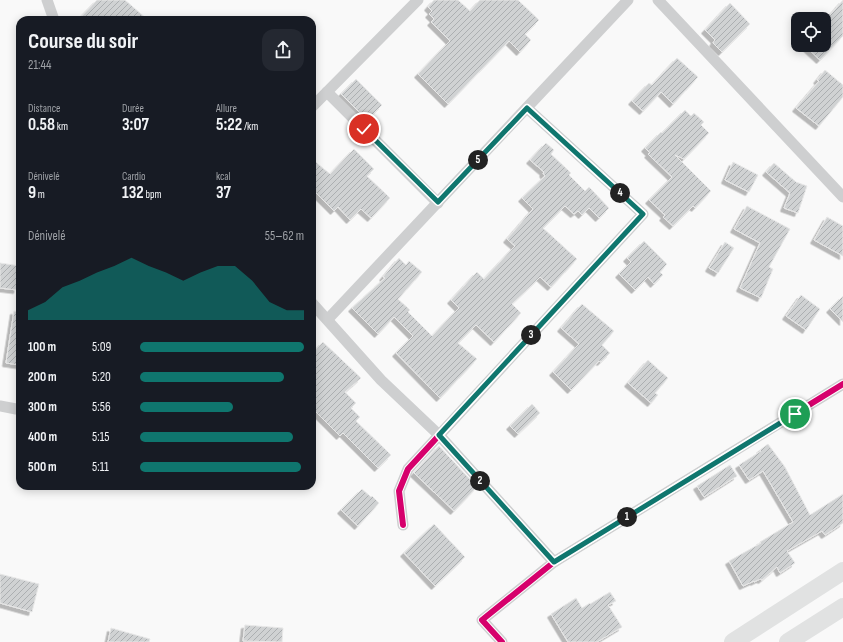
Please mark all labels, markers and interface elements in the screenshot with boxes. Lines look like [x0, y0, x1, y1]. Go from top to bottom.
map controls [791, 12, 831, 52]
button: locate [791, 12, 831, 52]
text: Course du soir [28, 28, 138, 55]
button: share [262, 29, 304, 71]
text: 21:44 [28, 57, 51, 73]
text: Distance [28, 102, 60, 115]
text: Durée [122, 102, 144, 115]
text: Allure [216, 102, 237, 115]
pin [347, 112, 381, 146]
text: 0.58 [28, 115, 55, 135]
text: 3:07 [122, 115, 149, 135]
text: 5:22 [216, 115, 242, 135]
icon: check [353, 118, 375, 140]
text: km [55, 120, 68, 133]
text: /km [242, 120, 258, 133]
pin: 5 [468, 150, 488, 170]
text: 5 [476, 153, 480, 166]
text: Dénivelé [28, 170, 60, 183]
text: Cardio [122, 170, 146, 183]
text: kcal [216, 170, 231, 183]
text: 9 [28, 183, 36, 203]
text: 132 [122, 183, 144, 203]
text: 37 [216, 183, 231, 203]
pin: 4 [610, 183, 630, 203]
text: 4 [617, 186, 623, 199]
text: m [36, 188, 45, 201]
text: bpm [144, 188, 162, 201]
text: Dénivelé [28, 228, 65, 244]
text: 55–62 m [265, 228, 304, 244]
pin: 3 [521, 325, 541, 345]
text: 3 [529, 328, 533, 341]
text: 100 m [28, 339, 56, 355]
text: 5:09 [92, 339, 111, 355]
text: 200 m [28, 369, 57, 385]
text: 5:20 [92, 369, 111, 385]
pin [778, 397, 812, 431]
text: 300 m [28, 399, 57, 415]
text: 5:56 [92, 399, 111, 415]
icon: arrive [784, 403, 806, 425]
text: 400 m [28, 429, 57, 445]
text: 5:15 [92, 429, 109, 445]
text: 500 m [28, 459, 57, 475]
text: 5:11 [92, 459, 109, 475]
pin: 2 [470, 471, 490, 491]
text: 2 [478, 474, 482, 487]
pin: 1 [617, 507, 637, 527]
text: 1 [625, 510, 629, 523]

